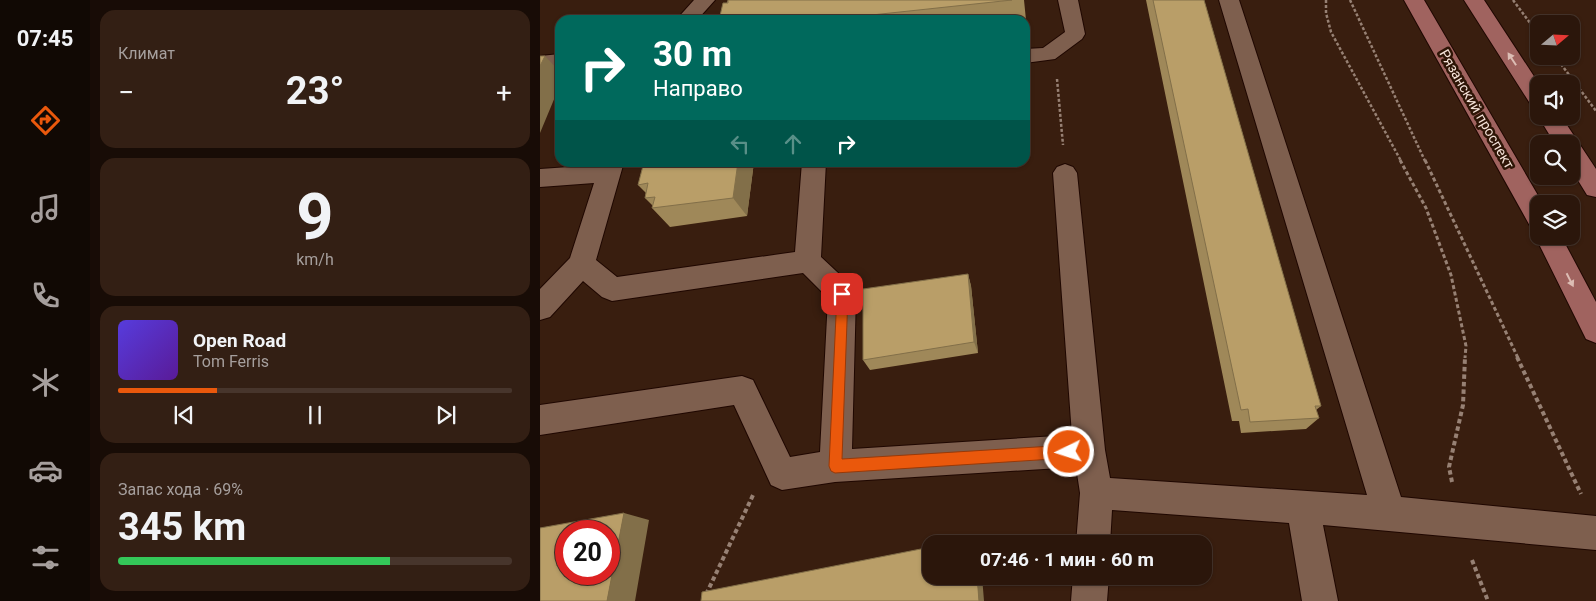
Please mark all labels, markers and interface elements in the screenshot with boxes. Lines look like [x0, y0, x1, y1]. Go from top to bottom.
north arrow [1530, 15, 1580, 65]
map controls [1530, 15, 1580, 245]
text: 07:45 [17, 26, 73, 51]
text: 30 m [653, 34, 732, 75]
icon: right [570, 35, 635, 100]
text: Климат [118, 44, 175, 63]
street label: Рязанский проспект [1436, 47, 1518, 172]
one-way arrow [1507, 52, 1517, 66]
text: 23° [286, 69, 344, 113]
button: sound [1530, 75, 1580, 125]
text: − [118, 76, 134, 109]
text: + [496, 76, 512, 109]
text: Направо [653, 76, 743, 101]
icon: directions [28, 103, 63, 138]
icon: left [726, 130, 754, 158]
icon: ahead [779, 130, 807, 158]
icon: right [832, 130, 860, 158]
button: search [1530, 135, 1580, 185]
text: 9 [296, 179, 334, 255]
icon: music [28, 191, 63, 226]
button: layers [1530, 195, 1580, 245]
text: km/h [296, 250, 334, 269]
one-way arrow [1566, 272, 1574, 287]
pin [821, 273, 863, 315]
icon: phone [28, 278, 63, 313]
icon: arrive [828, 280, 856, 308]
text: Open Road [193, 329, 286, 352]
text: Tom Ferris [193, 352, 269, 371]
icon: climate [28, 365, 63, 400]
icon: previous [170, 401, 198, 429]
icon: pause [301, 401, 329, 429]
icon: next [432, 401, 460, 429]
position arrow [1042, 425, 1094, 477]
icon: car [28, 453, 63, 488]
text: Запас хода · 69% [118, 480, 243, 499]
text: 345 km [118, 505, 246, 549]
speed limit sign: 20 [555, 520, 620, 585]
icon: filters [28, 540, 63, 575]
text: 07:46 · 1 мин · 60 m [980, 548, 1154, 571]

